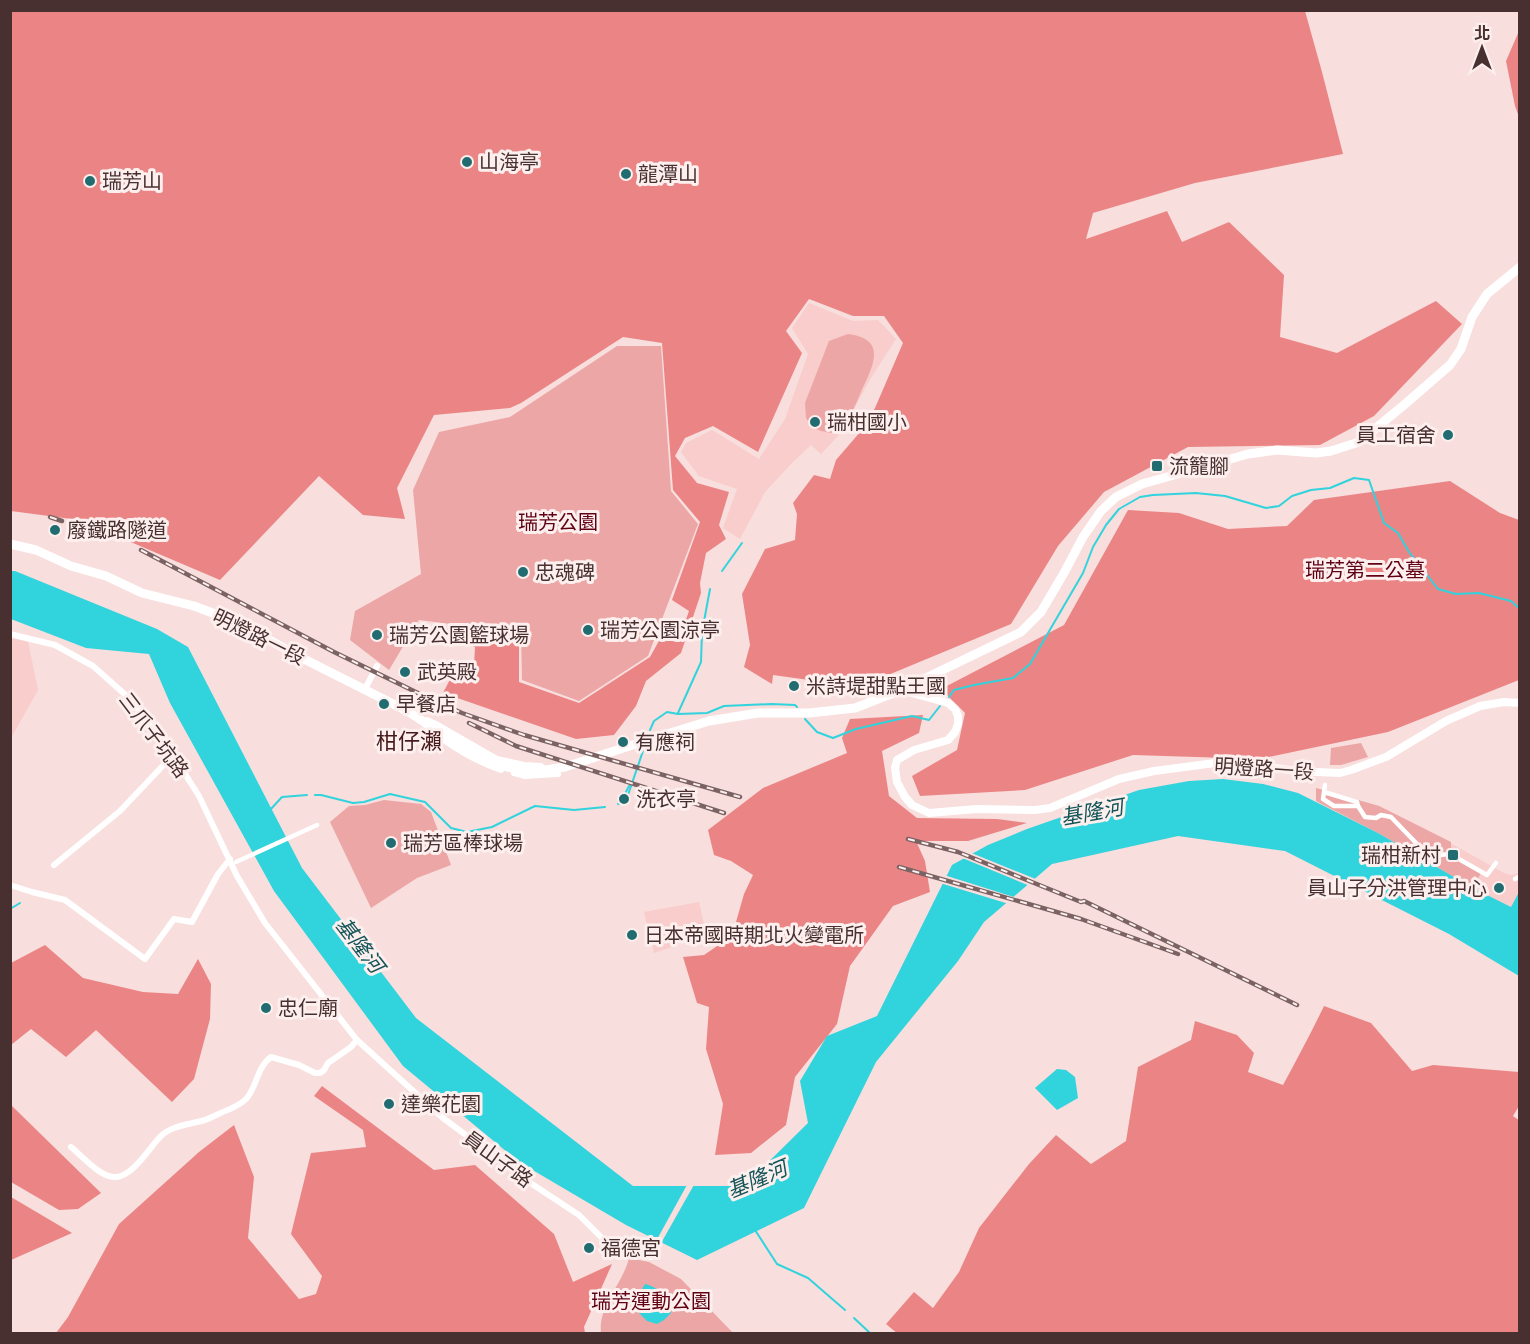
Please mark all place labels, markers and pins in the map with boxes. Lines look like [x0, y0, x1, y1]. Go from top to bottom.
place label: 山海亭 [479, 149, 539, 175]
marker: 山海亭 [460, 155, 474, 169]
place label: 龍潭山 [638, 161, 698, 187]
marker: 龍潭山 [619, 167, 633, 181]
place label: 瑞芳山 [102, 168, 162, 194]
marker: 瑞芳山 [83, 174, 97, 188]
place label: 瑞柑國小 [827, 409, 907, 435]
marker: 瑞柑國小 [808, 415, 822, 429]
place label: 員工宿舍 [1356, 422, 1436, 448]
marker: 員工宿舍 [1441, 428, 1455, 442]
place label: 流籠腳 [1169, 453, 1229, 479]
marker: 流籠腳 [1150, 459, 1164, 473]
place label: 廢鐵路隧道 [67, 517, 167, 543]
marker: 廢鐵路隧道 [48, 523, 62, 537]
place label: 忠魂碑 [535, 559, 595, 585]
marker: 忠魂碑 [516, 565, 530, 579]
place label: 瑞芳公園涼亭 [600, 617, 720, 643]
place label: 瑞芳公園籃球場 [389, 622, 529, 648]
marker: 瑞芳公園涼亭 [581, 623, 595, 637]
marker: 瑞芳公園籃球場 [370, 628, 384, 642]
place label: 武英殿 [417, 659, 477, 685]
marker: 武英殿 [398, 665, 412, 679]
place label: 米詩堤甜點王國 [806, 673, 946, 699]
marker: 米詩堤甜點王國 [787, 679, 801, 693]
place label: 早餐店 [396, 691, 456, 717]
marker: 早餐店 [377, 697, 391, 711]
place label: 有應祠 [635, 729, 695, 755]
marker: 有應祠 [616, 735, 630, 749]
place label: 洗衣亭 [636, 786, 696, 812]
marker: 洗衣亭 [617, 792, 631, 806]
place label: 瑞芳區棒球場 [403, 830, 523, 856]
marker: 瑞芳區棒球場 [384, 836, 398, 850]
place label: 瑞柑新村 [1361, 842, 1441, 868]
marker: 瑞柑新村 [1446, 848, 1460, 862]
place label: 員山子分洪管理中心 [1307, 875, 1487, 901]
marker: 員山子分洪管理中心 [1492, 881, 1506, 895]
place label: 日本帝國時期北火變電所 [644, 922, 864, 948]
marker: 日本帝國時期北火變電所 [625, 928, 639, 942]
place label: 忠仁廟 [278, 995, 338, 1021]
marker: 忠仁廟 [259, 1001, 273, 1015]
place label: 達樂花園 [401, 1091, 481, 1117]
marker: 達樂花園 [382, 1097, 396, 1111]
place label: 福德宮 [601, 1235, 661, 1261]
marker: 福德宮 [582, 1241, 596, 1255]

